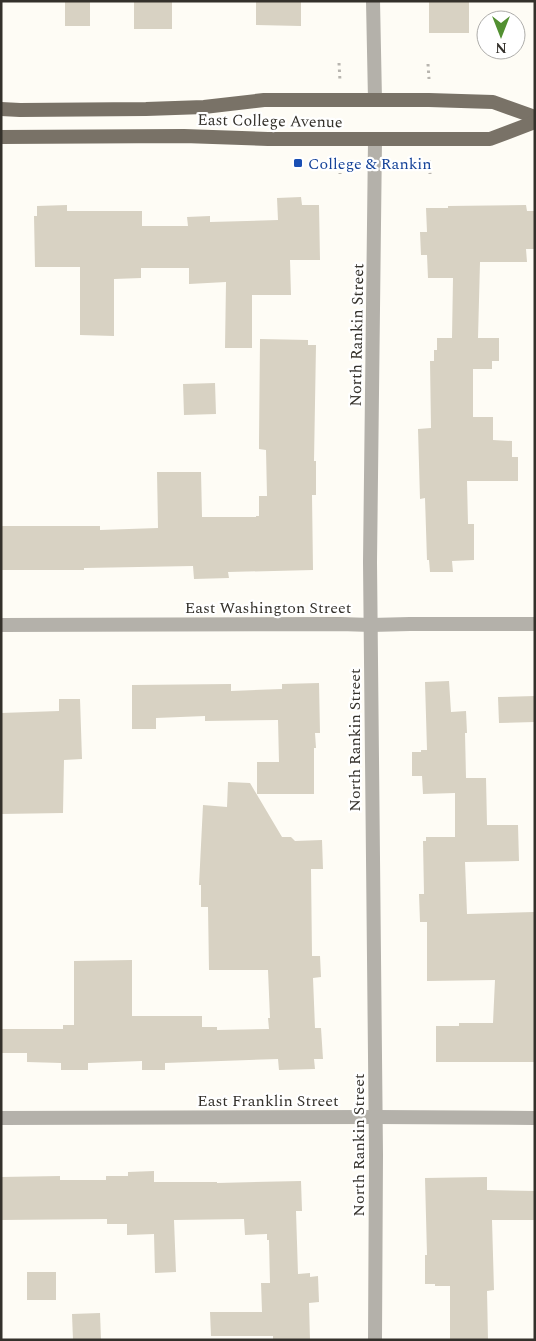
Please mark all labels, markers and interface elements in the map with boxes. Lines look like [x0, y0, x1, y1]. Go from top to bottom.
north arrow [476, 10, 526, 60]
text: N [495, 37, 507, 58]
street label: East College Avenue [197, 108, 343, 134]
place label: College & Rankin [308, 152, 432, 176]
marker: College & Rankin [292, 157, 304, 169]
street label: North Rankin Street [344, 263, 370, 407]
street label: East Washington Street [185, 596, 352, 620]
street label: North Rankin Street [343, 668, 367, 812]
street label: North Rankin Street [347, 1073, 371, 1217]
street label: East Franklin Street [197, 1089, 339, 1113]

